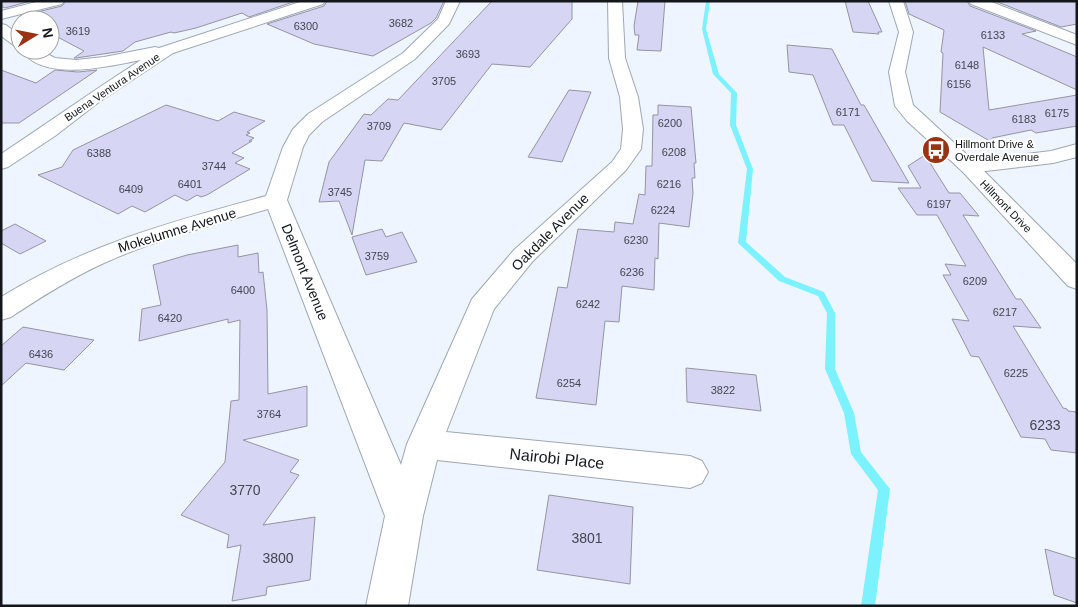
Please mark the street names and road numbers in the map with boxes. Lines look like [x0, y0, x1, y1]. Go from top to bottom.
street label: Buena Ventura Avenue [62, 51, 162, 123]
street label: Hillmont Drive [978, 177, 1034, 235]
street label: Oakdale Avenue [508, 190, 592, 274]
street label: Mokelumne Avenue [116, 204, 238, 256]
street label: Delmont Avenue [278, 221, 332, 323]
street label: Nairobi Place [509, 445, 605, 472]

